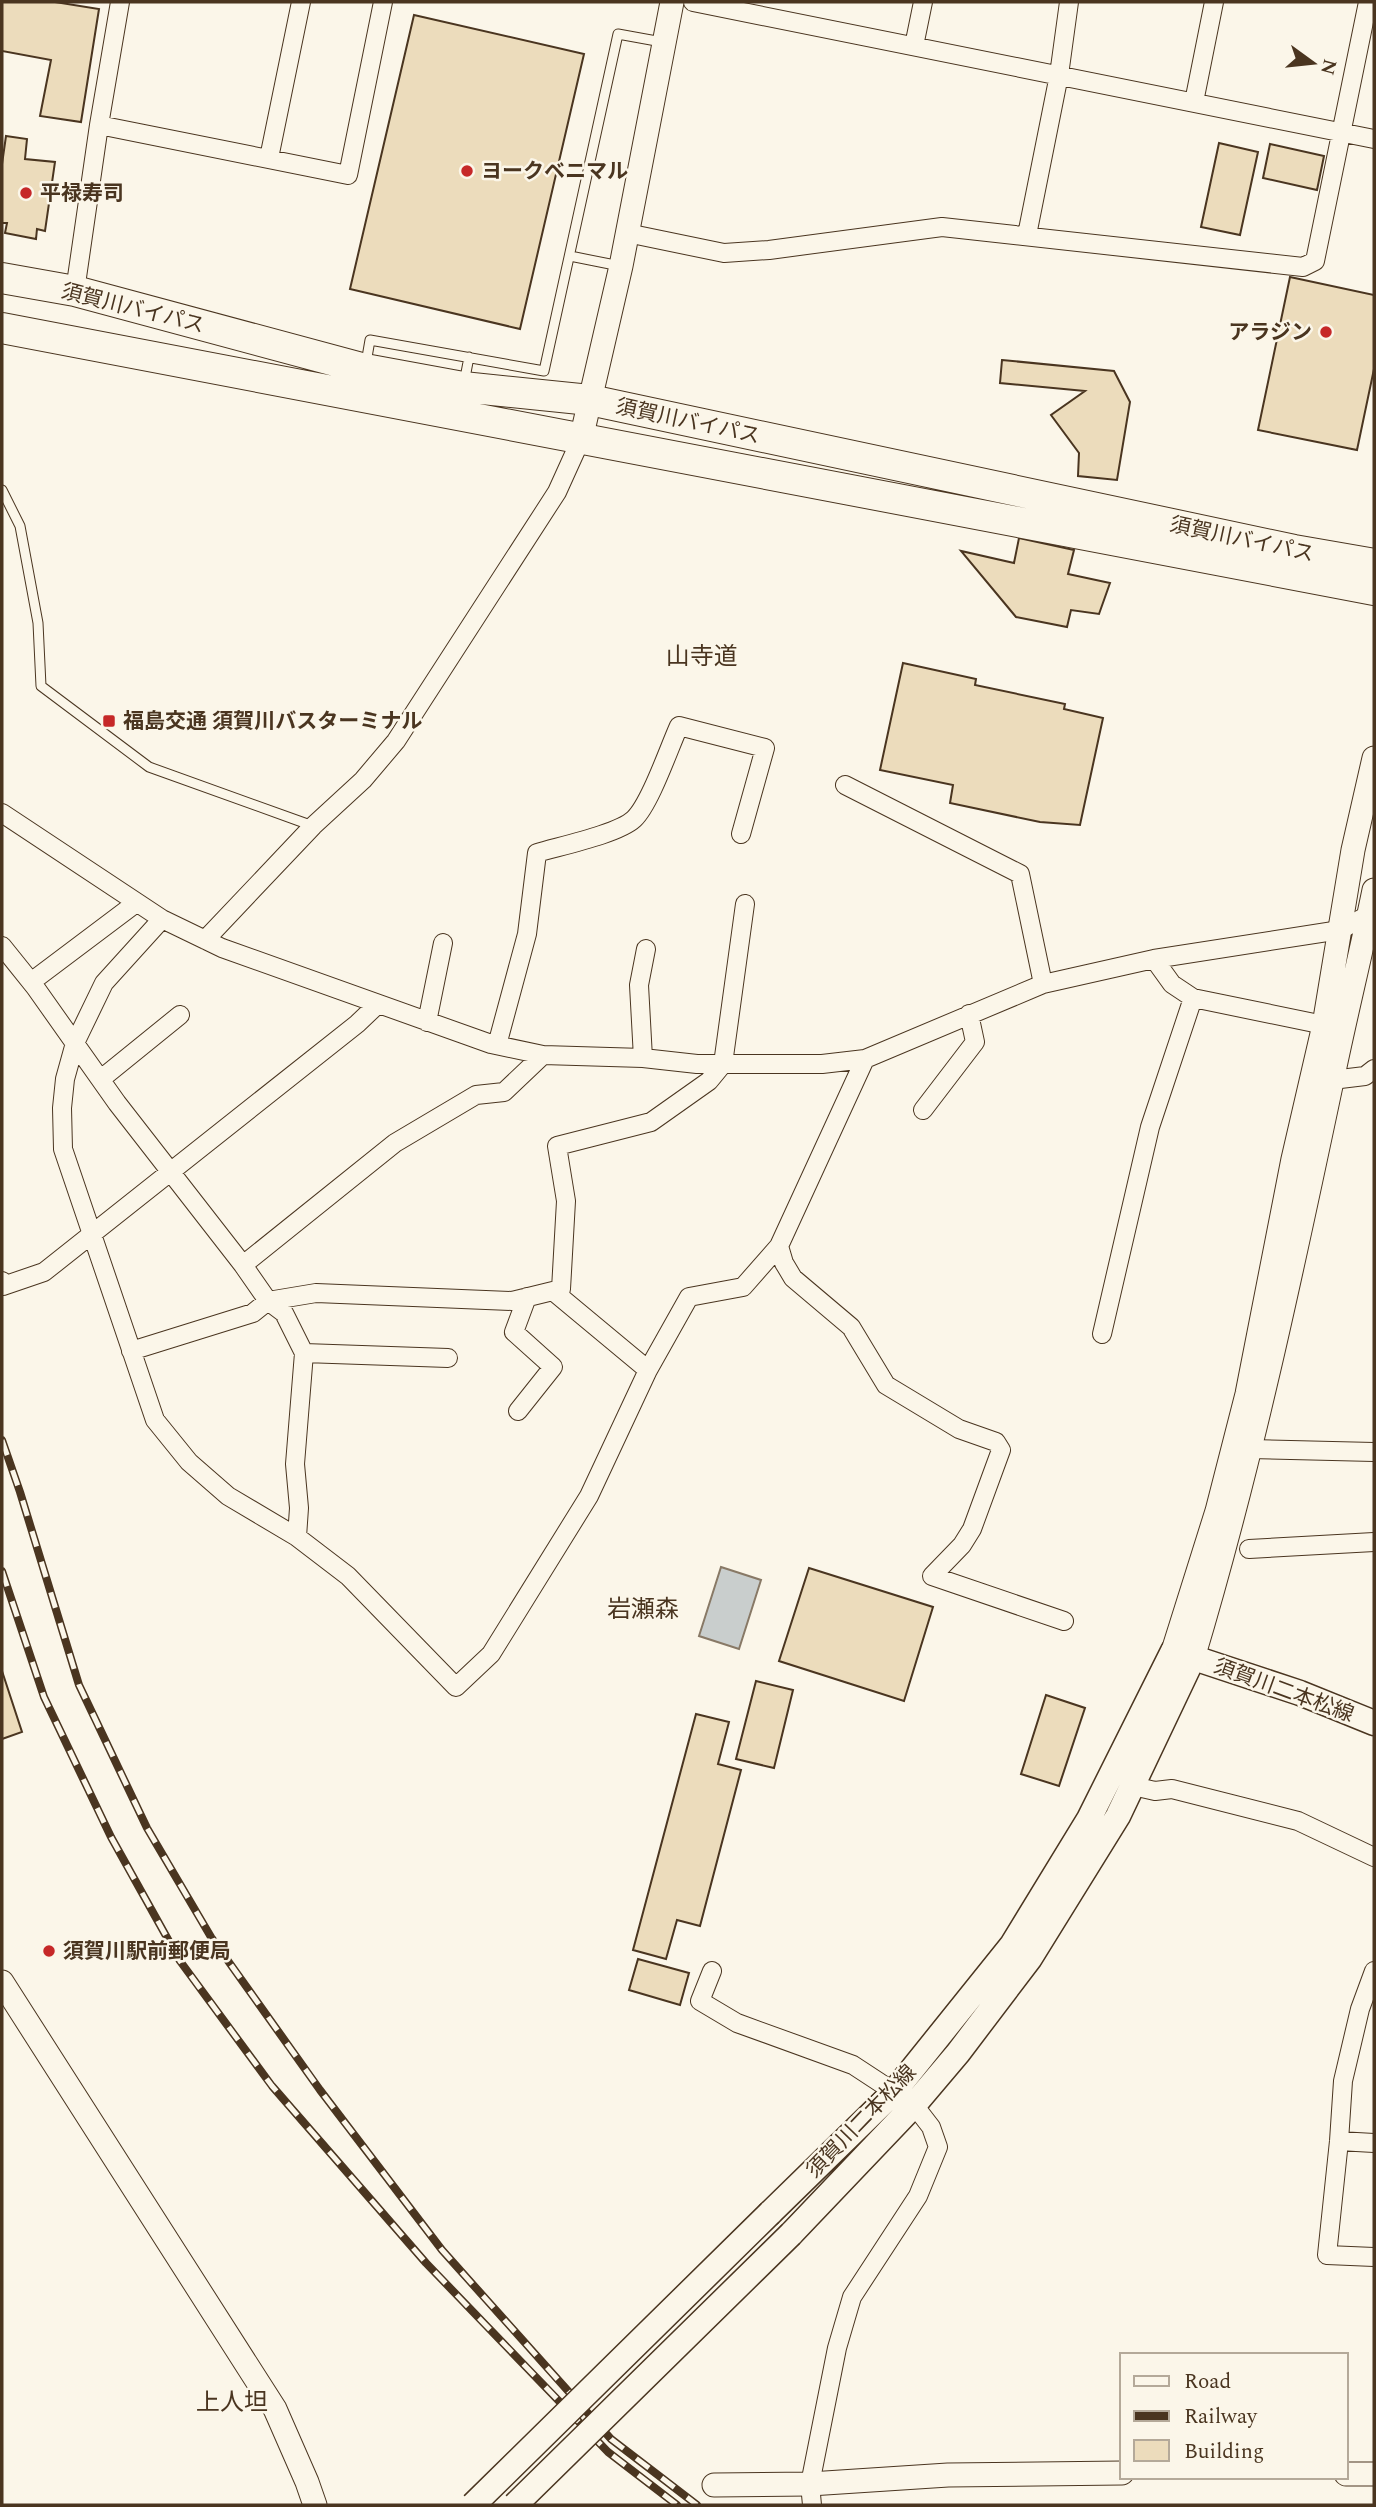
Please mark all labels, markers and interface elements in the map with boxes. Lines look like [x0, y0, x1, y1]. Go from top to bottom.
north arrow [1278, 28, 1348, 98]
text: N [1312, 56, 1344, 78]
place label: ヨークベニマル [481, 156, 628, 188]
marker: ヨークベニマル [459, 163, 475, 179]
place label: 平禄寿司 [40, 178, 124, 210]
marker: 平禄寿司 [18, 185, 34, 201]
street label: 須賀川バイパス [58, 276, 208, 342]
place label: アラジン [1228, 317, 1312, 349]
marker: アラジン [1318, 324, 1334, 340]
street label: 須賀川バイパス [613, 391, 763, 453]
street label: 須賀川バイパス [1167, 509, 1317, 571]
district label: 山寺道 [666, 639, 738, 675]
place label: 福島交通 須賀川バスターミナル [123, 706, 422, 738]
marker: 福島交通 須賀川バスターミナル [101, 713, 117, 729]
district label: 岩瀬森 [607, 1592, 679, 1628]
street label: 須賀川二本松線 [1209, 1651, 1358, 1731]
place label: 須賀川駅前郵便局 [63, 1936, 231, 1968]
marker: 須賀川駅前郵便局 [41, 1943, 57, 1959]
street label: 須賀川二本松線 [799, 2058, 924, 2186]
legend [1120, 2353, 1348, 2479]
text: Road [1184, 2366, 1231, 2398]
district label: 上人坦 [196, 2385, 268, 2421]
text: Railway [1184, 2401, 1258, 2433]
text: Building [1184, 2436, 1264, 2468]

